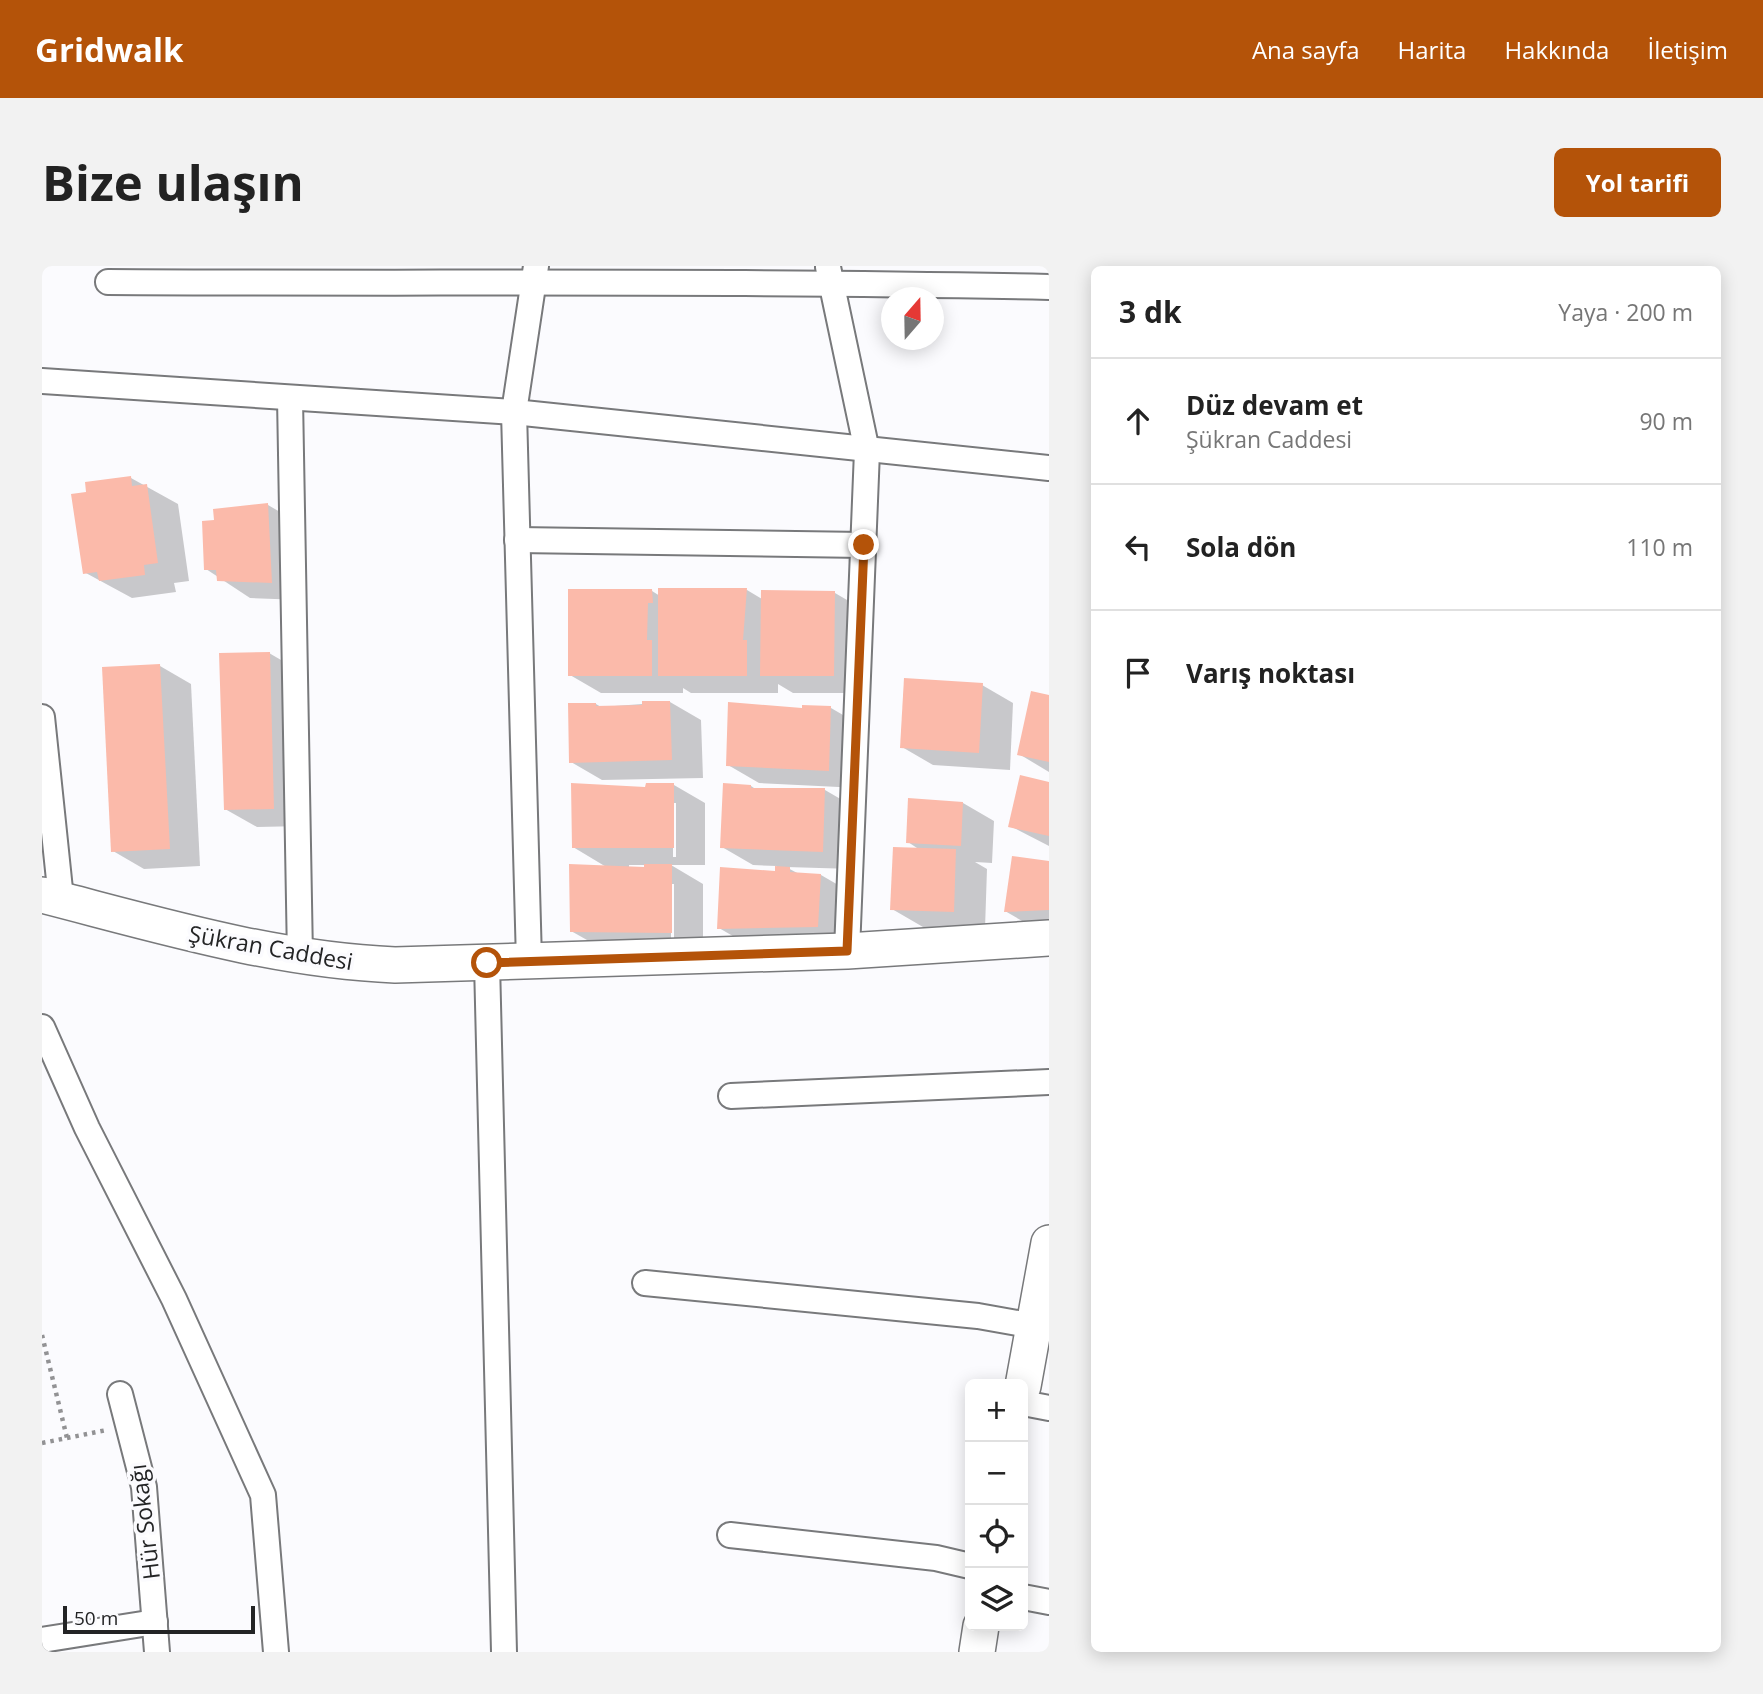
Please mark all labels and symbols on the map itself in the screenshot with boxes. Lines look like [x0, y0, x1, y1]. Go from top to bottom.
north arrow [881, 287, 944, 350]
route end [848, 529, 879, 560]
street label: Şükran Caddesi [186, 917, 356, 977]
route start [471, 947, 502, 978]
street label: Hür Sokağı [121, 1462, 167, 1582]
scale bar [63, 1603, 256, 1635]

